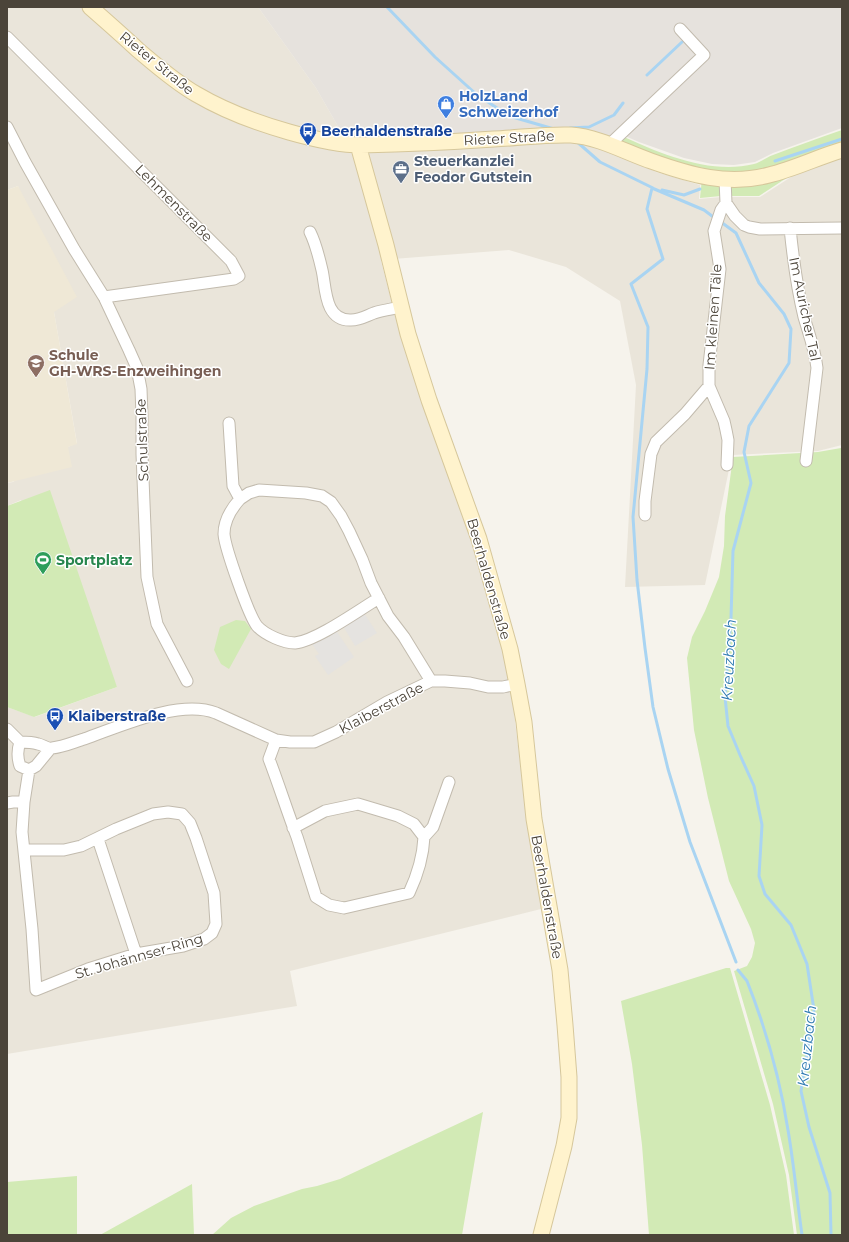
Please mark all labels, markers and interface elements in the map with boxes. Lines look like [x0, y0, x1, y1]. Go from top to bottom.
street label: Rieter Straße [116, 27, 198, 99]
place label: HolzLand Schweizerhof [459, 87, 559, 121]
shop icon: HolzLand Schweizerhof [436, 94, 456, 119]
bus stop icon: Beerhaldenstraße [298, 121, 318, 146]
place label: Beerhaldenstraße [321, 122, 452, 140]
street label: Rieter Straße [463, 127, 555, 149]
place label: Steuerkanzlei Feodor Gutstein [414, 152, 532, 186]
office icon: Steuerkanzlei Feodor Gutstein [391, 159, 411, 184]
street label: Lehmenstraße [131, 160, 217, 246]
street label: Im Auricher Tal [785, 255, 825, 363]
street label: Im kleinen Täle [700, 263, 726, 371]
place label: Schule GH-WRS-Enzweihingen [49, 346, 221, 380]
school or university icon: Schule GH-WRS-Enzweihingen [26, 353, 46, 378]
street label: Schulstraße [132, 398, 152, 482]
street label: Beerhaldenstraße [463, 516, 515, 642]
sports icon: Sportplatz [33, 550, 53, 575]
place label: Sportplatz [56, 551, 133, 569]
water label: Kreuzbach [717, 619, 740, 701]
street label: Klaiberstraße [336, 678, 426, 738]
bus stop icon: Klaiberstraße [45, 706, 65, 731]
place label: Klaiberstraße [68, 707, 166, 725]
street label: Beerhaldenstraße [527, 834, 567, 960]
street label: St. Johännser-Ring [73, 929, 205, 983]
water label: Kreuzbach [793, 1004, 820, 1088]

